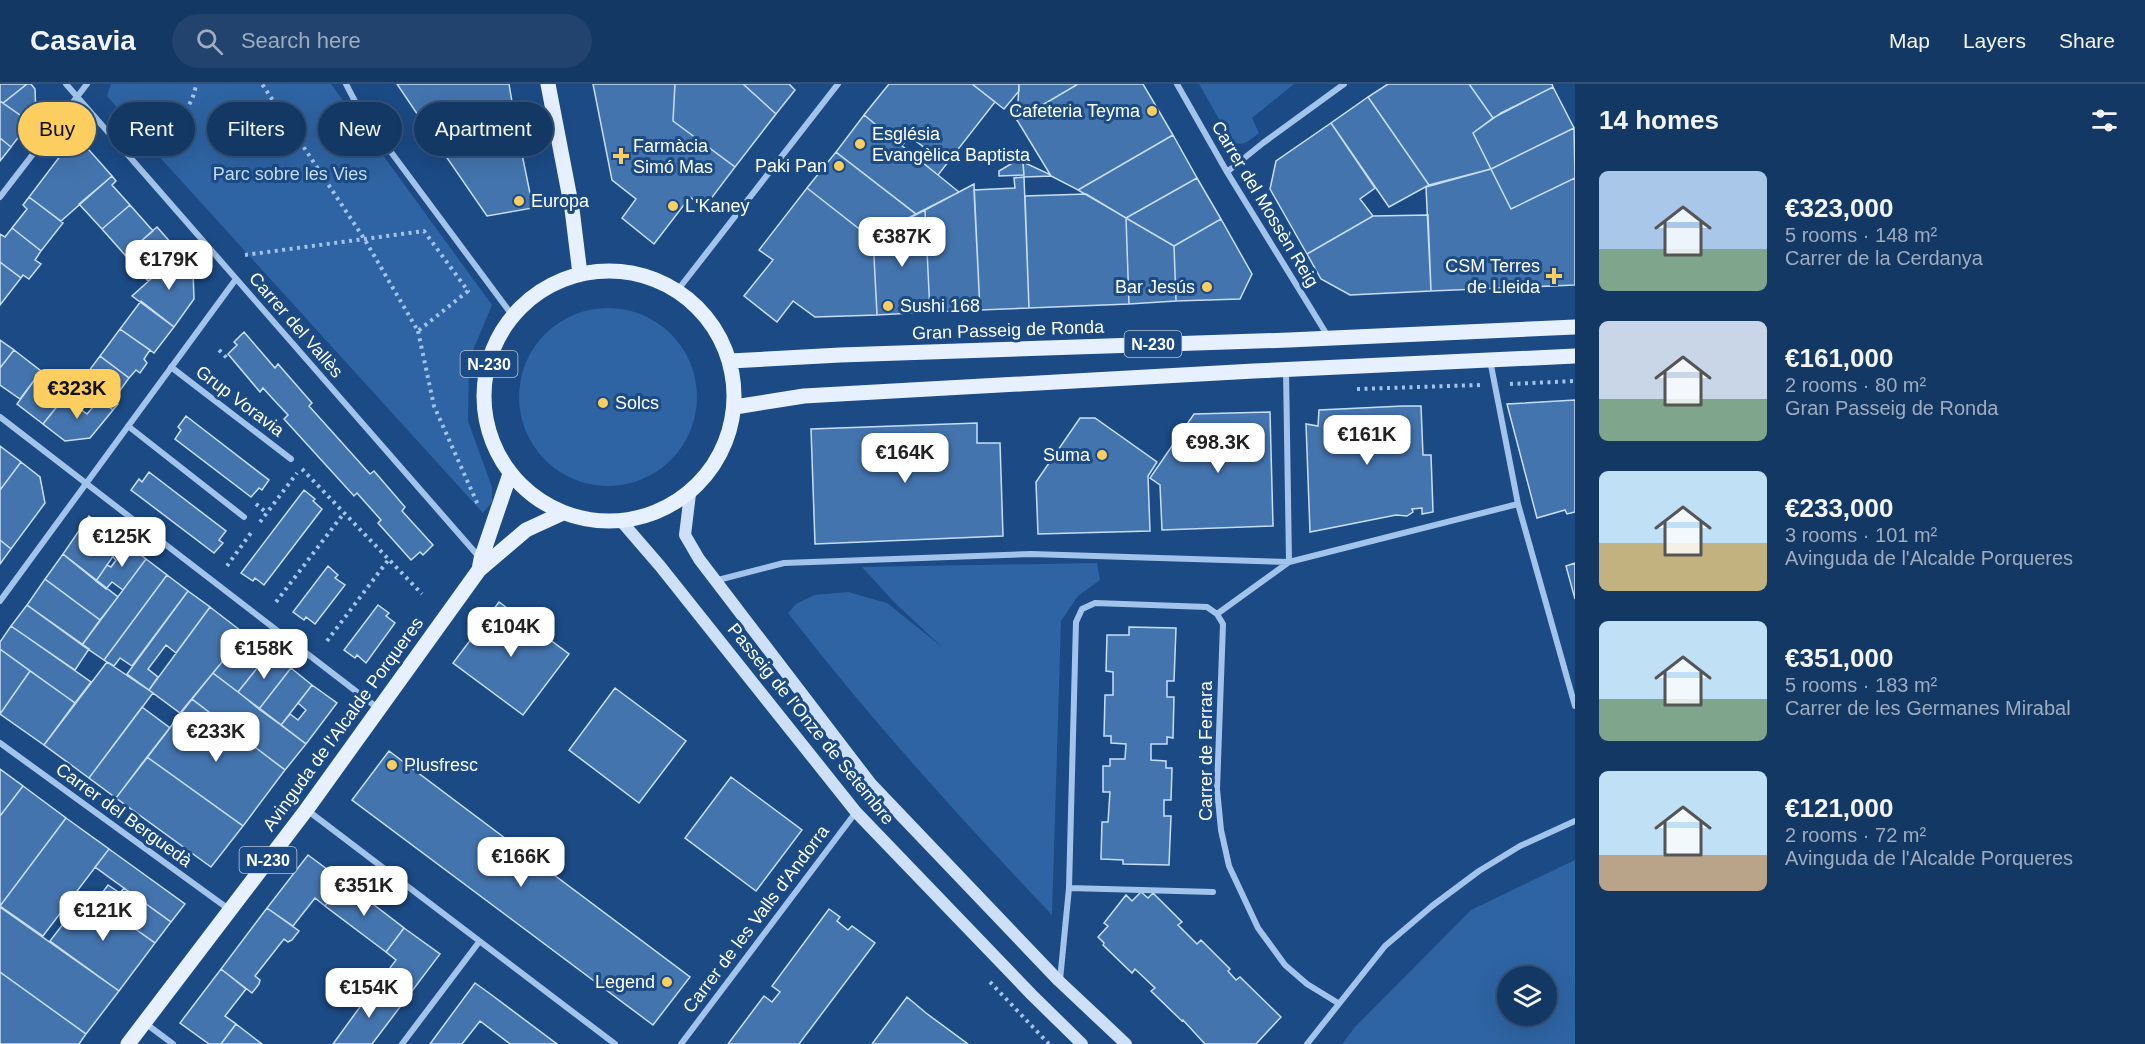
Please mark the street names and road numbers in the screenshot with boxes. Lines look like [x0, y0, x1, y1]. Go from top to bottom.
street label: Carrer del Mossèn Reig [1207, 117, 1323, 291]
street label: Carrer del Vallès [245, 268, 347, 382]
street label: Gran Passeig de Ronda [912, 317, 1105, 343]
road number: N-230 [1124, 331, 1182, 357]
road number: N-230 [460, 351, 518, 377]
street label: Grup Voravia [192, 361, 289, 441]
street label: Avinguda de l'Alcalde Porqueres [259, 613, 427, 835]
street label: Passeig de l'Onze de Setembre [724, 620, 898, 828]
street label: Carrer de Ferrara [1196, 680, 1216, 821]
street label: Carrer del Berguedà [52, 759, 197, 872]
street label: Carrer de les Valls d'Andorra [679, 821, 834, 1017]
road number: N-230 [240, 847, 296, 873]

